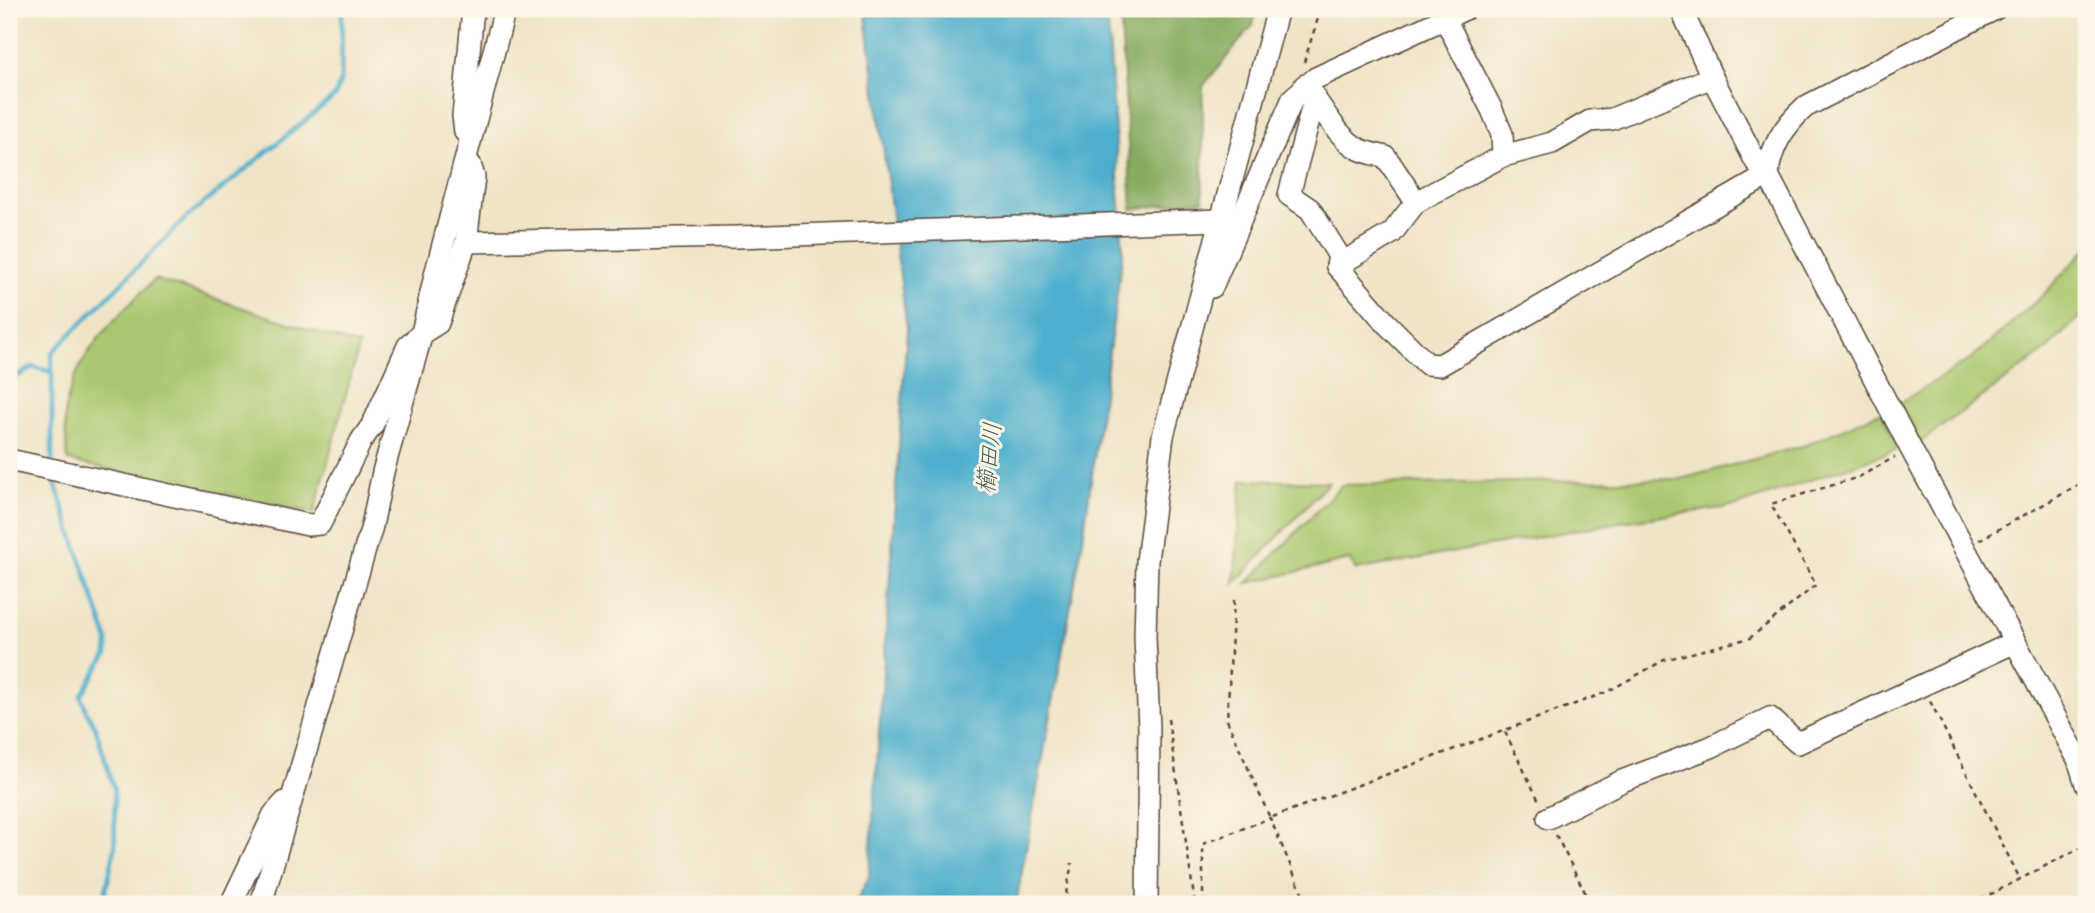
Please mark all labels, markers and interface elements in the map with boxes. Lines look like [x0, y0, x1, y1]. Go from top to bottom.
water label: 櫛田川 [969, 421, 1007, 495]

